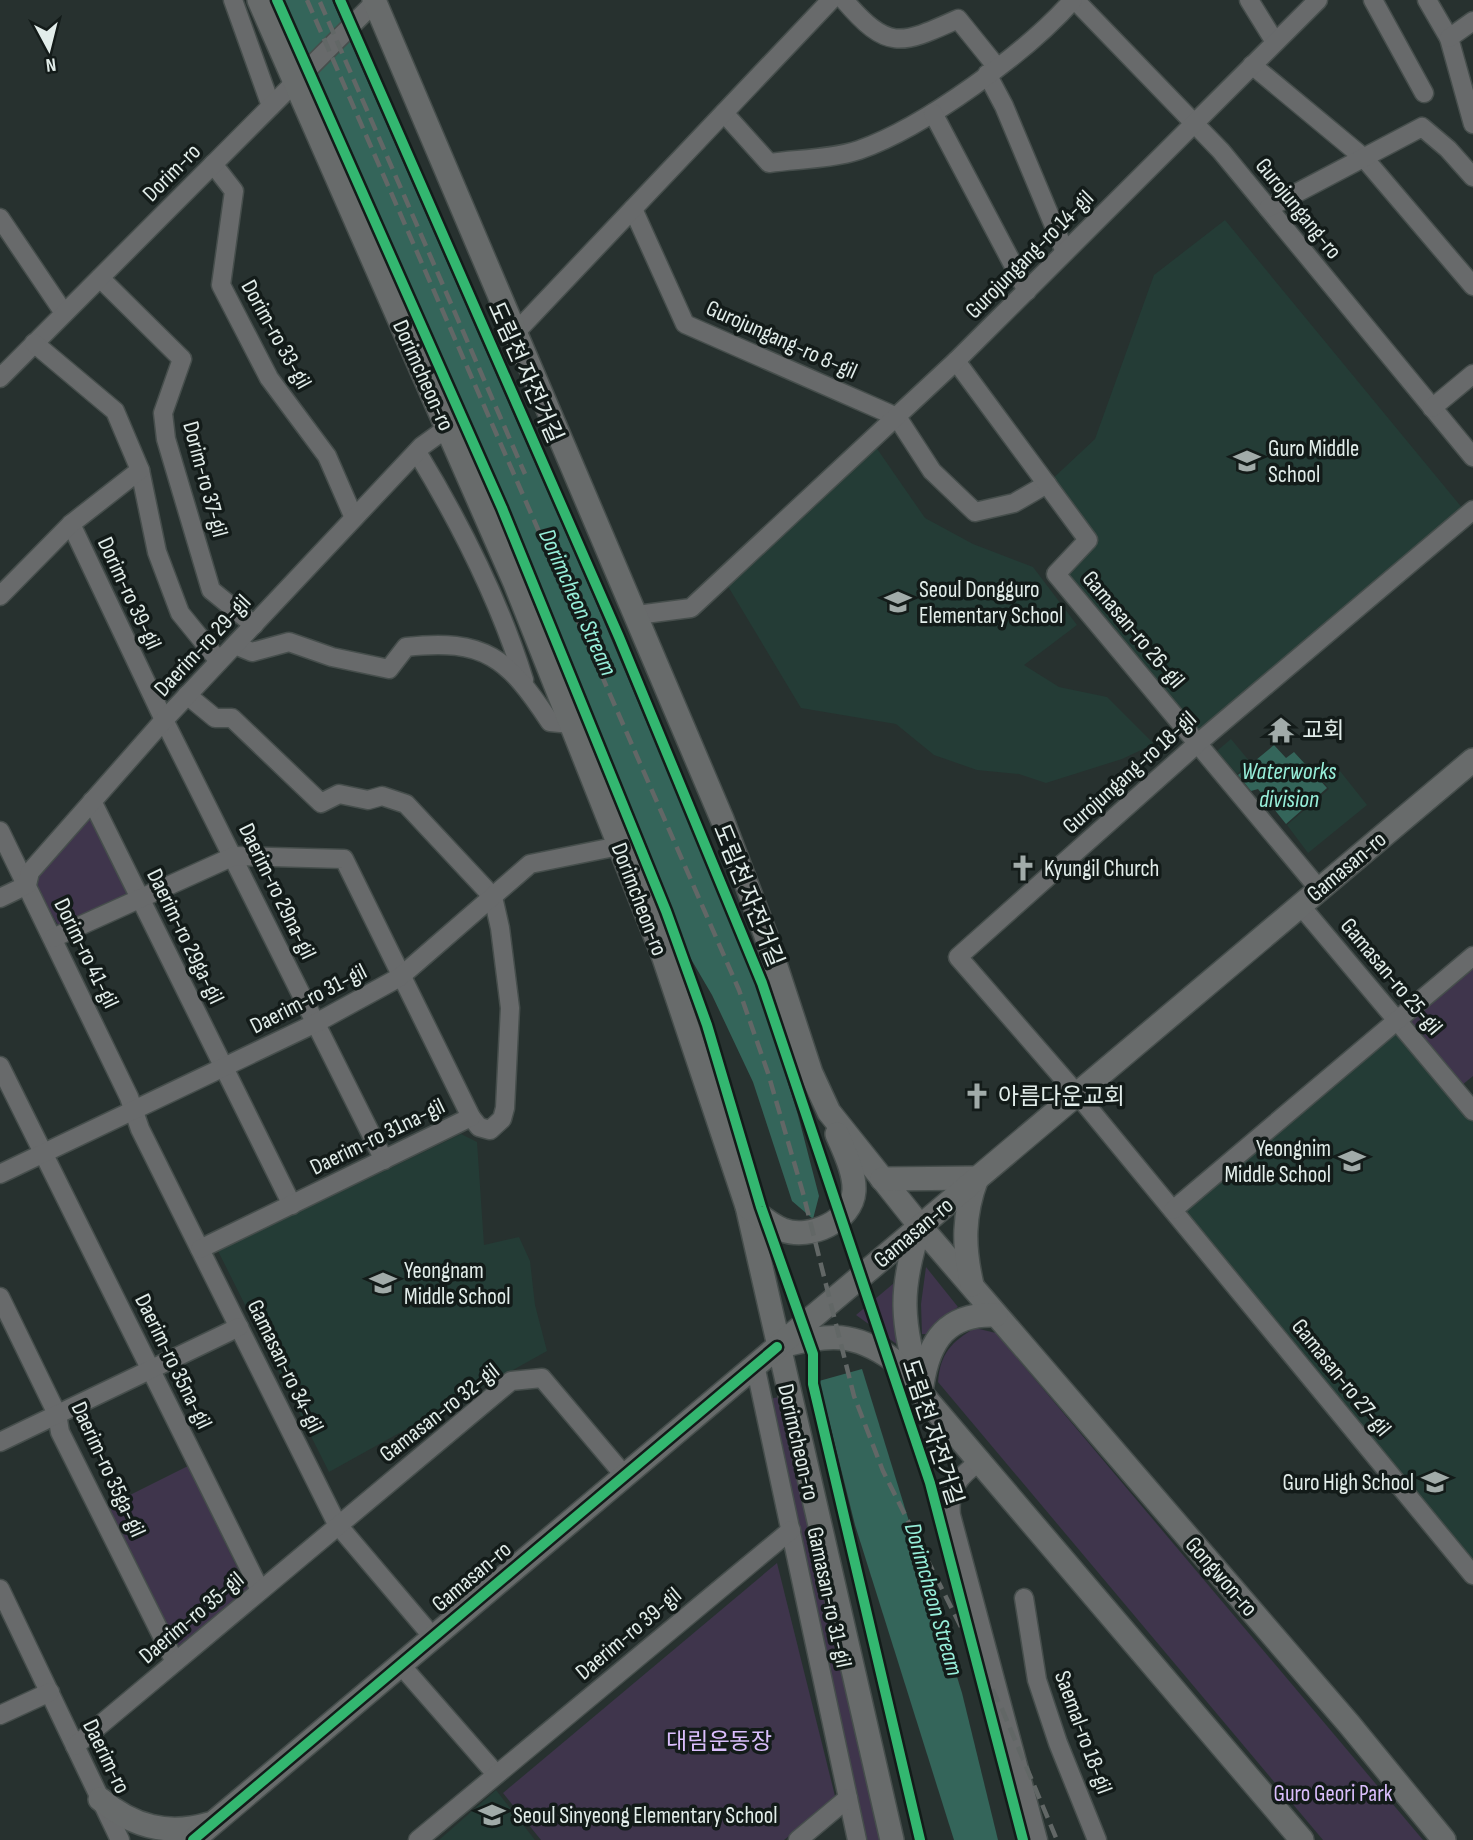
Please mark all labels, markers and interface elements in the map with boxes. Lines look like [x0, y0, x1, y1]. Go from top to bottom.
north arrow [14, 14, 84, 84]
text: N [44, 52, 57, 76]
street label: Dorim-ro [137, 138, 207, 208]
street label: Gurojungang-ro [1249, 152, 1347, 265]
street label: Gurojungang-ro 14-gil [960, 185, 1100, 325]
street label: Dorim-ro 33-gil [235, 275, 318, 394]
street label: Gurojungang-ro 8-gil [702, 294, 861, 386]
street label: 도림천 자전거길 [481, 297, 569, 447]
street label: Dorimcheon-ro [386, 316, 460, 435]
street label: Dorim-ro 37-gil [176, 418, 234, 540]
place label: Guro Middle School [1268, 435, 1359, 489]
school or university icon: Guro Middle School [1232, 446, 1262, 476]
water label: Dorimcheon Stream [532, 524, 623, 680]
street label: Dorim-ro 39-gil [91, 533, 167, 654]
street label: Gamasan-ro 26-gil [1076, 565, 1191, 694]
place label: Seoul Dongguro Elementary School [919, 576, 1063, 630]
school or university icon: Seoul Dongguro Elementary School [883, 587, 913, 617]
street label: Daerim-ro 29-gil [148, 589, 257, 702]
street label: Gurojungang-ro 18-gil [1057, 705, 1202, 840]
temple icon: 교회 [1266, 715, 1296, 745]
place label: 교회 [1302, 717, 1344, 745]
water label: Waterworks division [1242, 757, 1337, 814]
street label: Daerim-ro 29na-gil [232, 819, 322, 964]
street label: 도림천 자전거길 [707, 820, 789, 971]
street label: Gamasan-ro [1301, 826, 1392, 908]
street label: Dorimcheon-ro [605, 839, 673, 960]
church icon: Kyungil Church [1008, 853, 1038, 883]
place label: Kyungil Church [1044, 855, 1159, 883]
street label: Daerim-ro 29ga-gil [140, 864, 230, 1009]
street label: Dorim-ro 41-gil [47, 894, 125, 1013]
street label: Gamasan-ro 25-gil [1334, 912, 1448, 1041]
street label: Daerim-ro 31-gil [245, 958, 371, 1040]
church icon: 아름다운교회 [962, 1081, 992, 1111]
place label: 아름다운교회 [998, 1083, 1125, 1111]
street label: Daerim-ro 31na-gil [305, 1092, 449, 1182]
place label: Yeongnim Middle School [1224, 1135, 1331, 1189]
school or university icon: Yeongnim Middle School [1337, 1146, 1367, 1176]
street label: Gamasan-ro [868, 1192, 959, 1274]
place label: Yeongnam Middle School [404, 1257, 511, 1311]
school or university icon: Yeongnam Middle School [368, 1268, 398, 1298]
street label: Daerim-ro 35na-gil [128, 1289, 218, 1434]
street label: Gamasan-ro 34-gil [241, 1295, 329, 1438]
street label: Gamasan-ro 27-gil [1285, 1313, 1397, 1442]
street label: 도림천 자전거길 [895, 1356, 969, 1509]
street label: Gamasan-ro 32-gil [374, 1357, 505, 1468]
street label: Dorimcheon-ro [771, 1381, 825, 1503]
street label: Daerim-ro 35ga-gil [65, 1397, 152, 1542]
school or university icon: Guro High School [1420, 1467, 1450, 1497]
place label: Guro High School [1283, 1469, 1414, 1497]
water label: Dorimcheon Stream [898, 1519, 969, 1679]
street label: Gamasan-ro 31-gil [800, 1524, 858, 1670]
street label: Gongwon-ro [1179, 1531, 1263, 1622]
street label: Gamasan-ro [426, 1536, 517, 1618]
street label: Daerim-ro 35-gil [133, 1566, 250, 1670]
street label: Daerim-ro 39-gil [570, 1581, 687, 1686]
street label: Saemal-ro 18-gil [1048, 1667, 1118, 1798]
street label: Daerim-ro [76, 1715, 136, 1798]
park label: 대림운동장 [666, 1728, 772, 1756]
park label: Guro Geori Park [1273, 1780, 1393, 1808]
school or university icon: Seoul Sinyeong Elementary School [477, 1800, 507, 1830]
place label: Seoul Sinyeong Elementary School [513, 1802, 778, 1830]

